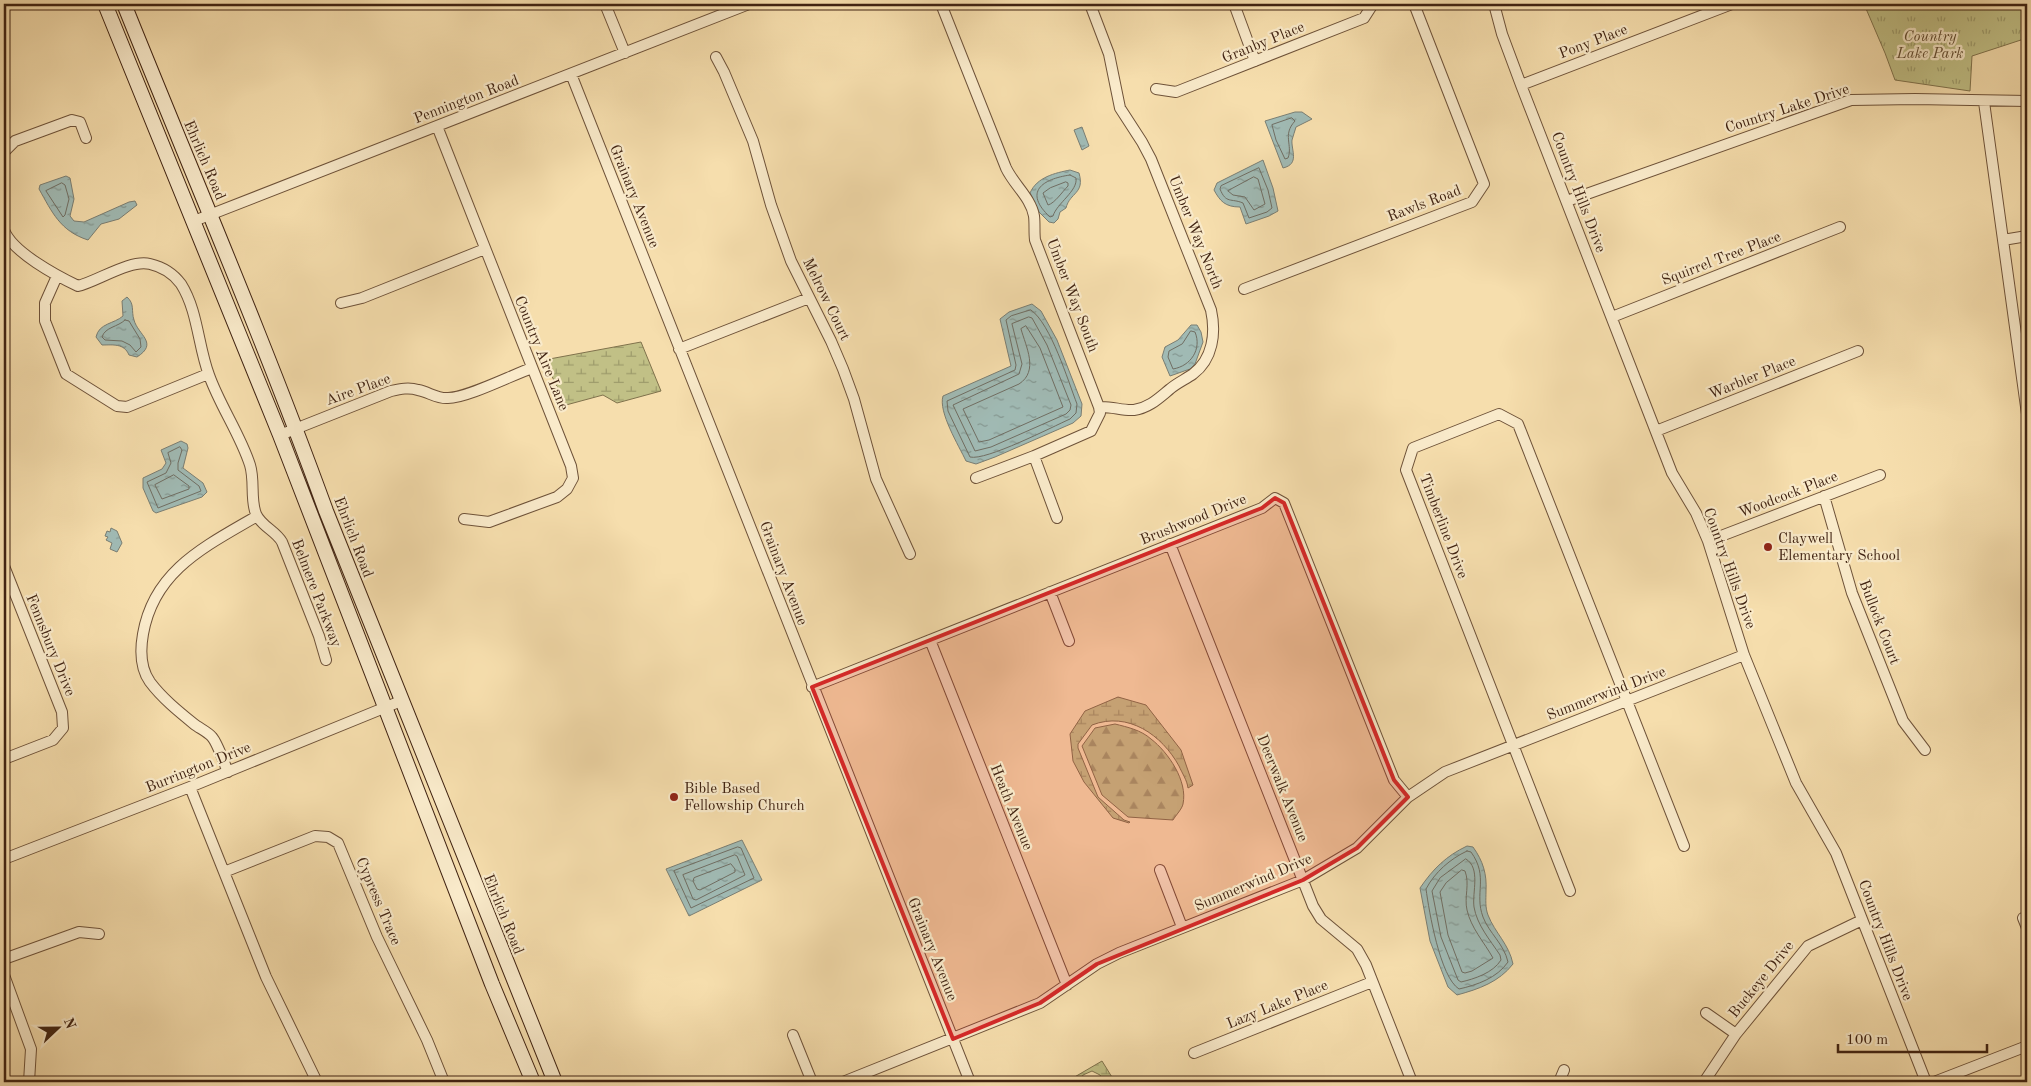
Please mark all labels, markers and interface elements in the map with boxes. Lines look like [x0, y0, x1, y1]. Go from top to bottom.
street label: Granby Place [1220, 20, 1307, 67]
street label: Pony Place [1557, 22, 1630, 62]
park label: Country Lake Park [1896, 30, 1963, 62]
street label: Pennington Road [412, 73, 521, 127]
street label: Country Lake Drive [1724, 82, 1851, 137]
street label: Ehrlich Road [180, 118, 227, 203]
street label: Country Hills Drive [1548, 130, 1608, 255]
street label: Grainary Avenue [606, 143, 661, 250]
street label: Umber Way North [1165, 174, 1224, 292]
street label: Rawls Road [1386, 183, 1464, 225]
street label: Squirrel Tree Place [1660, 230, 1783, 289]
street label: Umber Way South [1043, 236, 1100, 355]
street label: Melrow Court [799, 256, 852, 343]
street label: Country Aire Lane [511, 294, 571, 413]
street label: Warbler Place [1707, 354, 1798, 403]
street label: Aire Place [324, 372, 393, 409]
street label: Woodcock Place [1737, 470, 1840, 521]
street label: Timberline Drive [1416, 472, 1469, 581]
street label: Brushwood Drive [1138, 492, 1249, 549]
street label: Ehrlich Road [330, 495, 375, 580]
street label: Country Hills Drive [1700, 506, 1758, 631]
street label: Grainary Avenue [756, 520, 809, 628]
place label: Claywell Elementary School [1778, 532, 1900, 564]
street label: Belmere Parkway [288, 537, 343, 650]
marker: Claywell Elementary School [1762, 541, 1774, 553]
street label: Bullock Court [1856, 578, 1902, 667]
street label: Fennsbury Drive [22, 592, 77, 699]
street label: Summerwind Drive [1545, 665, 1668, 724]
street label: Deerwalk Avenue [1253, 733, 1310, 844]
street label: Burrington Drive [144, 740, 253, 796]
street label: Heath Avenue [987, 762, 1035, 853]
place label: Bible Based Fellowship Church [684, 782, 805, 814]
marker: Bible Based Fellowship Church [668, 791, 680, 803]
street label: Summerwind Drive [1193, 852, 1315, 915]
street label: Cypress Trace [352, 855, 403, 948]
street label: Ehrlich Road [480, 872, 526, 957]
street label: Country Hills Drive [1855, 878, 1915, 1003]
street label: Grainary Avenue [904, 896, 959, 1003]
street label: Buckeye Drive [1727, 939, 1798, 1021]
street label: Lazy Lake Place [1225, 978, 1330, 1033]
north arrow [32, 1004, 82, 1054]
text: N [61, 1016, 78, 1031]
scale bar [1838, 1021, 1987, 1053]
text: 100 m [1846, 1033, 1888, 1048]

